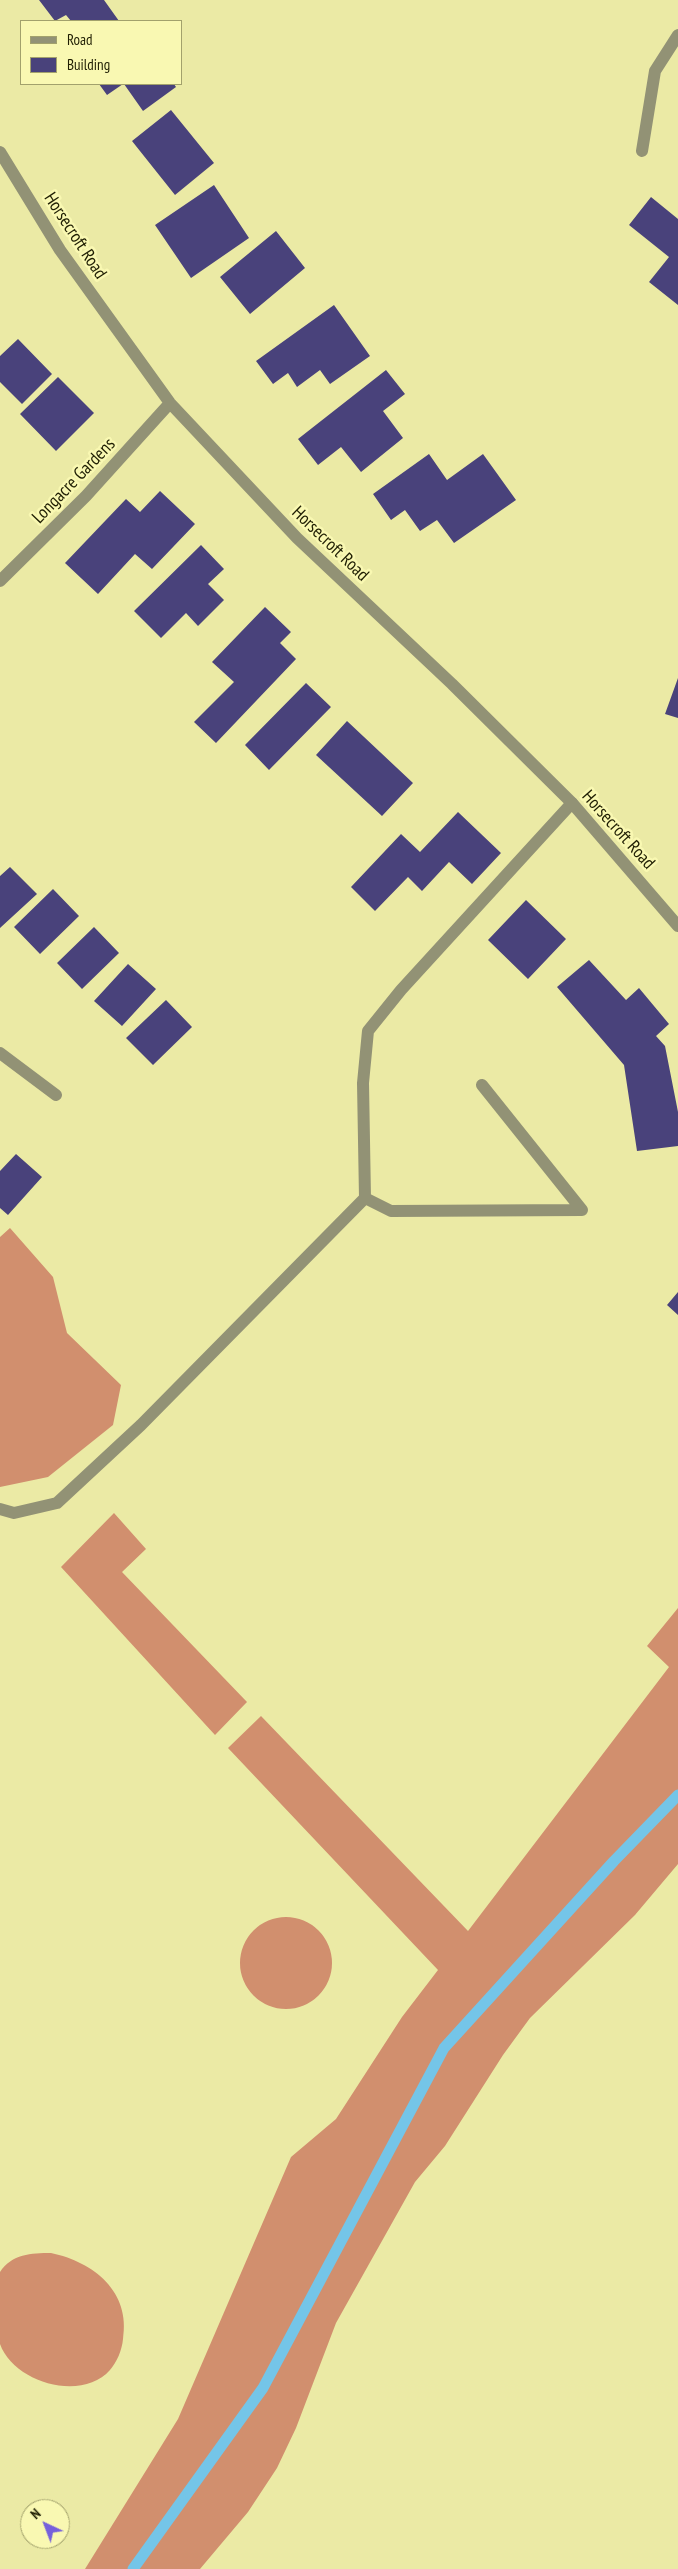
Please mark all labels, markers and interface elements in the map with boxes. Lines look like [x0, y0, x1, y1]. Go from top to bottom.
legend [20, 20, 182, 85]
text: Road [67, 30, 93, 49]
text: Building [67, 55, 110, 74]
street label: Horsecroft Road [39, 189, 111, 283]
street label: Longacre Gardens [28, 434, 120, 528]
street label: Horsecroft Road [287, 502, 373, 586]
street label: Horsecroft Road [577, 786, 659, 874]
north arrow [20, 2499, 70, 2549]
text: N [27, 2505, 44, 2523]

